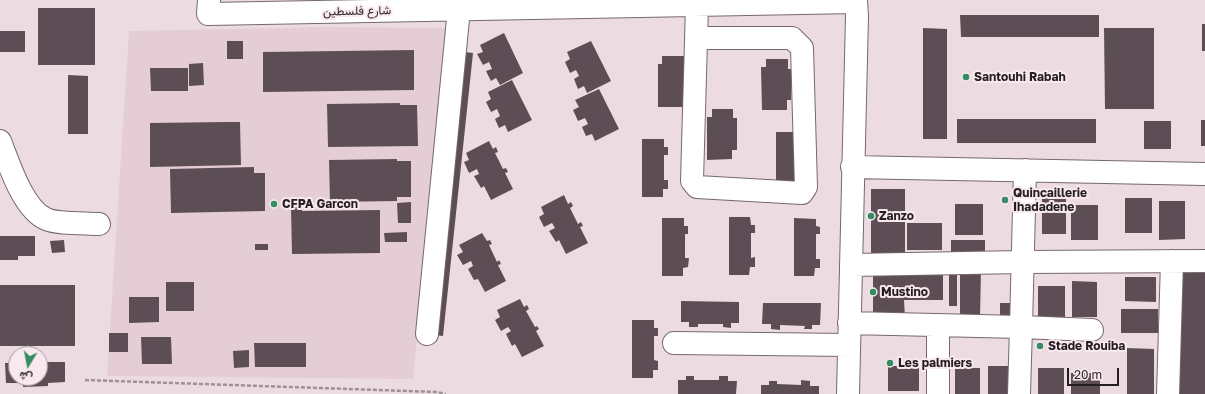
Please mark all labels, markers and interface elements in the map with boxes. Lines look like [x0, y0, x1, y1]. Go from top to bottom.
street label: شارع فلسطين [323, 3, 391, 19]
place label: Santouhi Rabah [974, 70, 1066, 84]
marker: Santouhi Rabah [961, 72, 971, 82]
place label: Quincaillerie Ihadadene [1013, 186, 1087, 214]
marker: Quincaillerie Ihadadene [1000, 195, 1010, 205]
place label: CFPA Garcon [282, 197, 358, 211]
marker: CFPA Garcon [269, 199, 279, 209]
place label: Zanzo [879, 209, 914, 223]
marker: Zanzo [866, 211, 876, 221]
place label: Mustino [881, 285, 928, 299]
marker: Mustino [868, 287, 878, 297]
place label: Stade Rouiba [1048, 339, 1125, 353]
marker: Stade Rouiba [1035, 341, 1045, 351]
north arrow [8, 346, 48, 386]
place label: Les palmiers [898, 356, 972, 370]
marker: Les palmiers [885, 358, 895, 368]
scale bar [1069, 360, 1121, 386]
text: 20 m [1074, 367, 1102, 382]
text: ش [18, 370, 34, 385]

